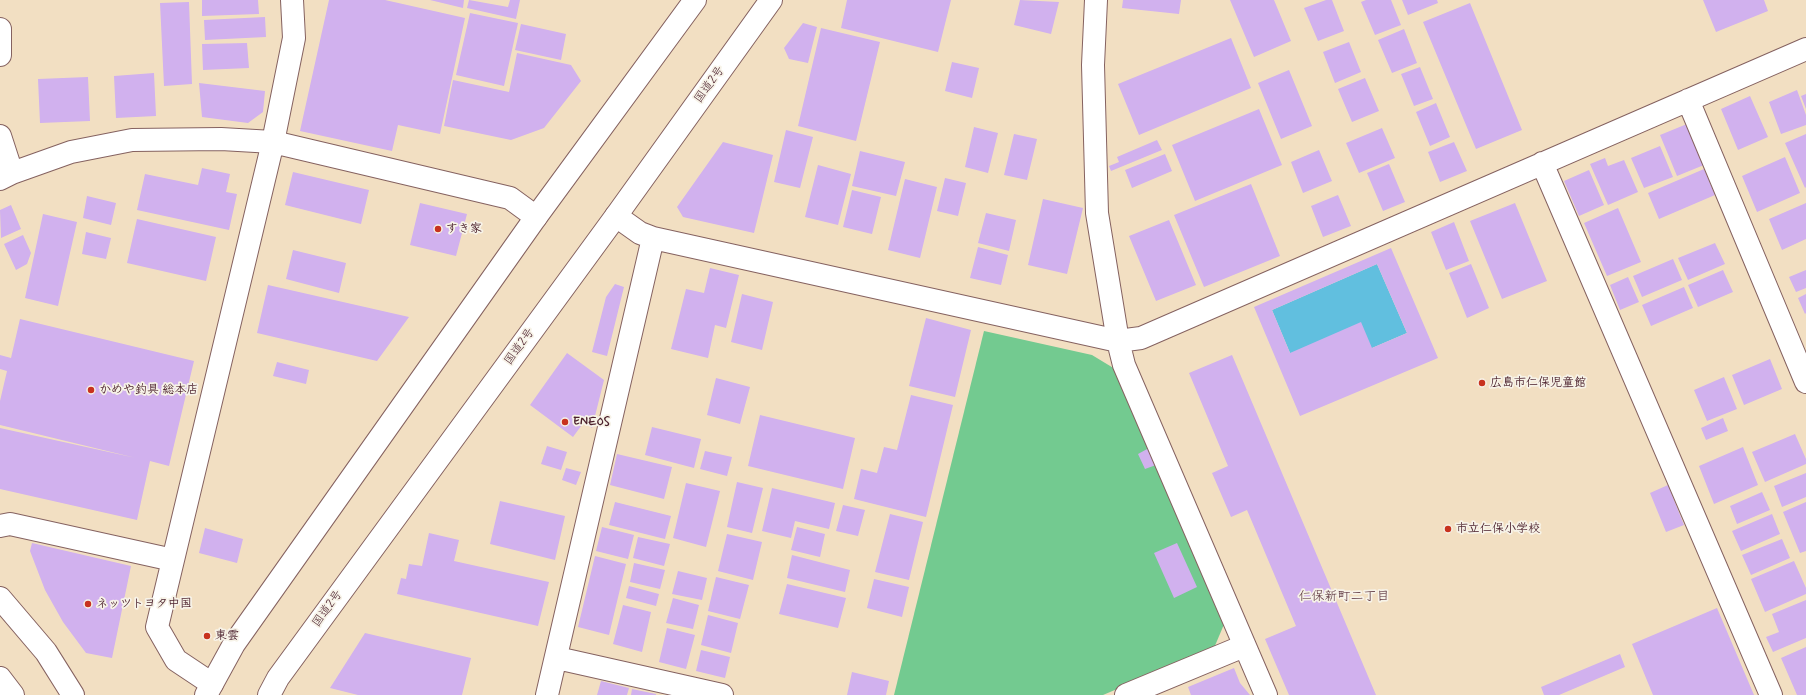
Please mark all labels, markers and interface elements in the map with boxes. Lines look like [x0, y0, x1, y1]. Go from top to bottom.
street label: 国道2号 [692, 64, 728, 106]
place label: すき家 [446, 222, 482, 236]
marker: すき家 [433, 224, 443, 234]
street label: 国道2号 [502, 326, 538, 368]
place label: 広島市仁保児童館 [1490, 376, 1586, 390]
marker: 広島市仁保児童館 [1477, 378, 1487, 388]
place label: かめや釣具 総本店 [99, 383, 198, 397]
marker: かめや釣具 総本店 [86, 385, 96, 395]
place label: ENEOS [573, 415, 610, 429]
marker: ENEOS [560, 417, 570, 427]
place label: 市立仁保小学校 [1456, 522, 1540, 536]
marker: 市立仁保小学校 [1443, 524, 1453, 534]
street label: 国道2号 [310, 588, 346, 630]
district label: 仁保新町二丁目 [1299, 589, 1389, 605]
place label: ネッツトヨタ中国 [96, 597, 192, 611]
marker: ネッツトヨタ中国 [83, 599, 93, 609]
place label: 東雲 [215, 629, 239, 643]
marker: 東雲 [202, 631, 212, 641]

